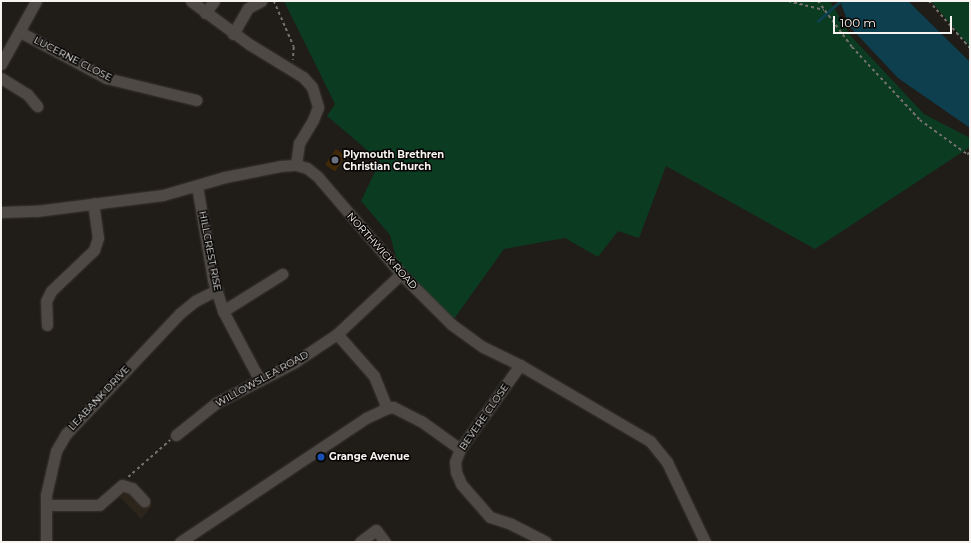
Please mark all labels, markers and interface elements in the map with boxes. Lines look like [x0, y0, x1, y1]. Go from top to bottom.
scale bar [835, 8, 954, 34]
text: 100 m [840, 15, 876, 30]
street label: LUCERNE CLOSE [32, 34, 114, 84]
place label: Plymouth Brethren Christian Church [343, 148, 444, 172]
marker: Plymouth Brethren Christian Church [330, 155, 340, 165]
street label: HILLCREST RISE [196, 210, 224, 292]
street label: NORTHWICK ROAD [344, 210, 420, 292]
street label: WILLOWSLEA ROAD [214, 348, 310, 410]
street label: LEABANK DRIVE [66, 363, 132, 433]
street label: BEVERE CLOSE [457, 382, 511, 452]
place label: Grange Avenue [329, 451, 409, 463]
marker: Grange Avenue [316, 452, 326, 462]

